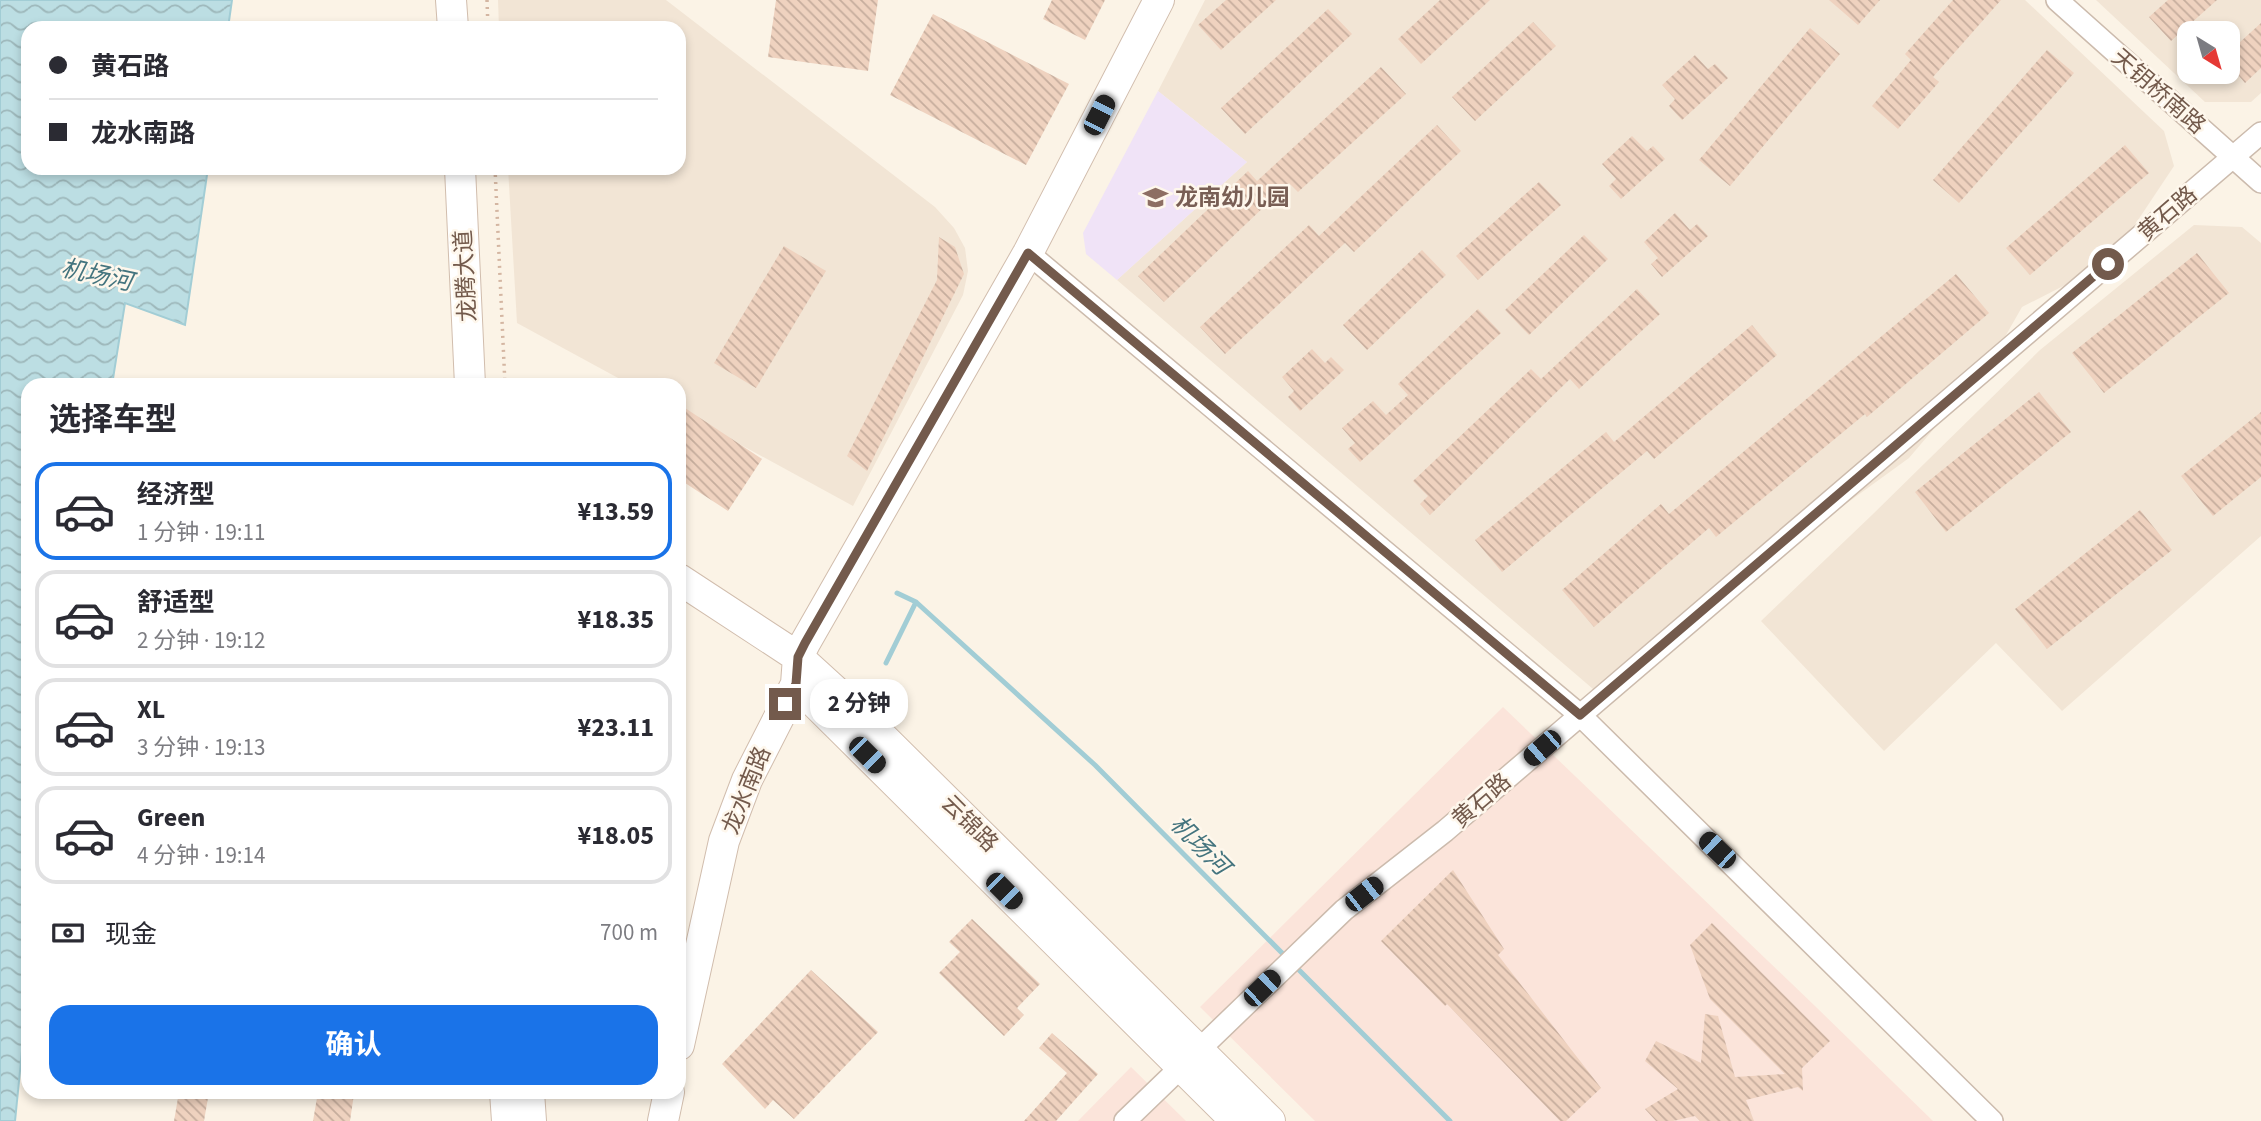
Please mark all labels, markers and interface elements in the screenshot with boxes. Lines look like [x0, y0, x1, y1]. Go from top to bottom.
north arrow [2177, 21, 2240, 84]
map controls [2177, 21, 2240, 84]
street label: 天钥桥南路 [2104, 41, 2213, 142]
text: 黄石路 [91, 48, 169, 85]
car [1081, 92, 1118, 138]
text: 龙水南路 [91, 115, 195, 152]
street label: 黄石路 [2130, 178, 2204, 248]
place label: 龙南幼儿园 [1175, 181, 1290, 214]
school or university icon: 龙南幼儿园 [1141, 183, 1169, 211]
street label: 龙腾大道 [447, 229, 484, 323]
route start [2092, 248, 2124, 280]
water label: 机场河 [58, 251, 140, 301]
text: 选择车型 [49, 397, 177, 443]
text: 经济型 [137, 476, 215, 513]
icon: car [53, 480, 116, 543]
text: ¥13.59 [578, 493, 654, 530]
text: 1 分钟 · 19:11 [137, 516, 265, 549]
text: 舒适型 [137, 584, 215, 621]
icon: car [53, 588, 116, 651]
text: ¥18.35 [578, 601, 654, 638]
text: 2 分钟 · 19:12 [137, 624, 265, 657]
callout: 2 分钟 [810, 680, 908, 728]
text: 2 分钟 [828, 687, 890, 720]
route end [769, 688, 801, 720]
text: XL [137, 691, 165, 728]
icon: car [53, 696, 116, 759]
text: ¥23.11 [578, 709, 654, 746]
car [1520, 726, 1565, 770]
text: 3 分钟 · 19:13 [137, 731, 265, 764]
car [845, 733, 890, 777]
street label: 龙水南路 [714, 741, 779, 839]
street label: 黄石路 [1444, 765, 1518, 835]
street label: 云锦路 [934, 787, 1006, 859]
text: Green [137, 799, 205, 836]
icon: car [53, 804, 116, 867]
water label: 机场河 [1162, 808, 1240, 886]
text: ¥18.05 [578, 817, 654, 854]
car [1695, 828, 1740, 872]
text: 4 分钟 · 19:14 [137, 839, 265, 872]
car [982, 869, 1027, 913]
car [1341, 873, 1388, 915]
icon: cash [49, 914, 87, 952]
text: 现金 [105, 916, 157, 953]
text: 700 m [600, 916, 658, 949]
car [1240, 966, 1285, 1010]
button: 确认 [49, 1005, 658, 1085]

